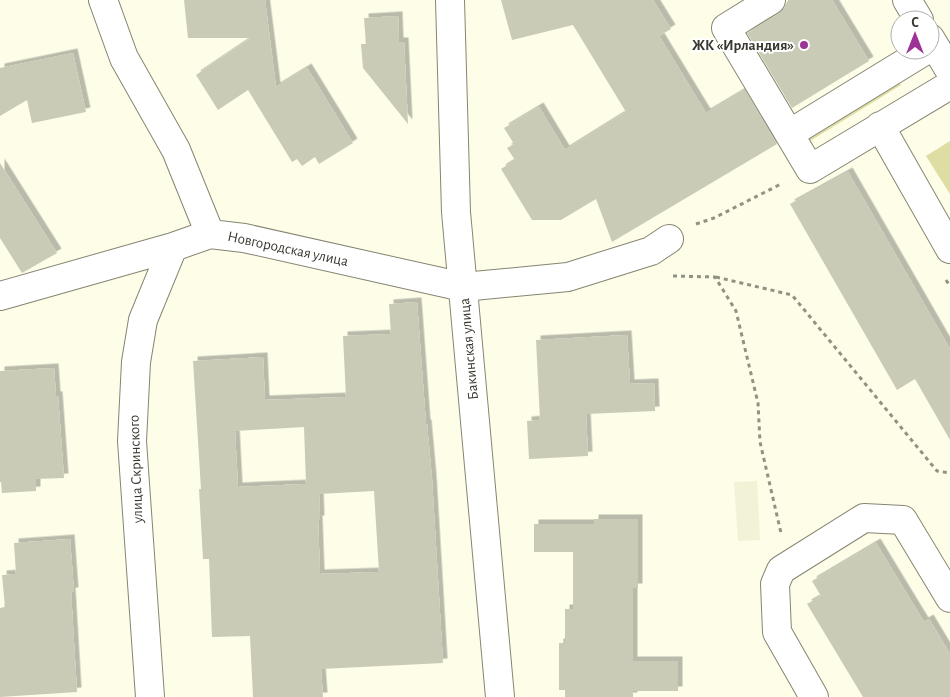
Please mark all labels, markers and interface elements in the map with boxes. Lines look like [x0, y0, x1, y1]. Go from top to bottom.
north arrow [890, 10, 940, 60]
text: С [911, 16, 919, 30]
place label: ЖК «Ирландия» [692, 38, 794, 53]
marker: ЖК «Ирландия» [798, 39, 810, 51]
street label: Новгородская улица [226, 229, 350, 269]
street label: Бакинская улица [457, 297, 481, 401]
street label: улица Скринского [127, 415, 145, 524]

